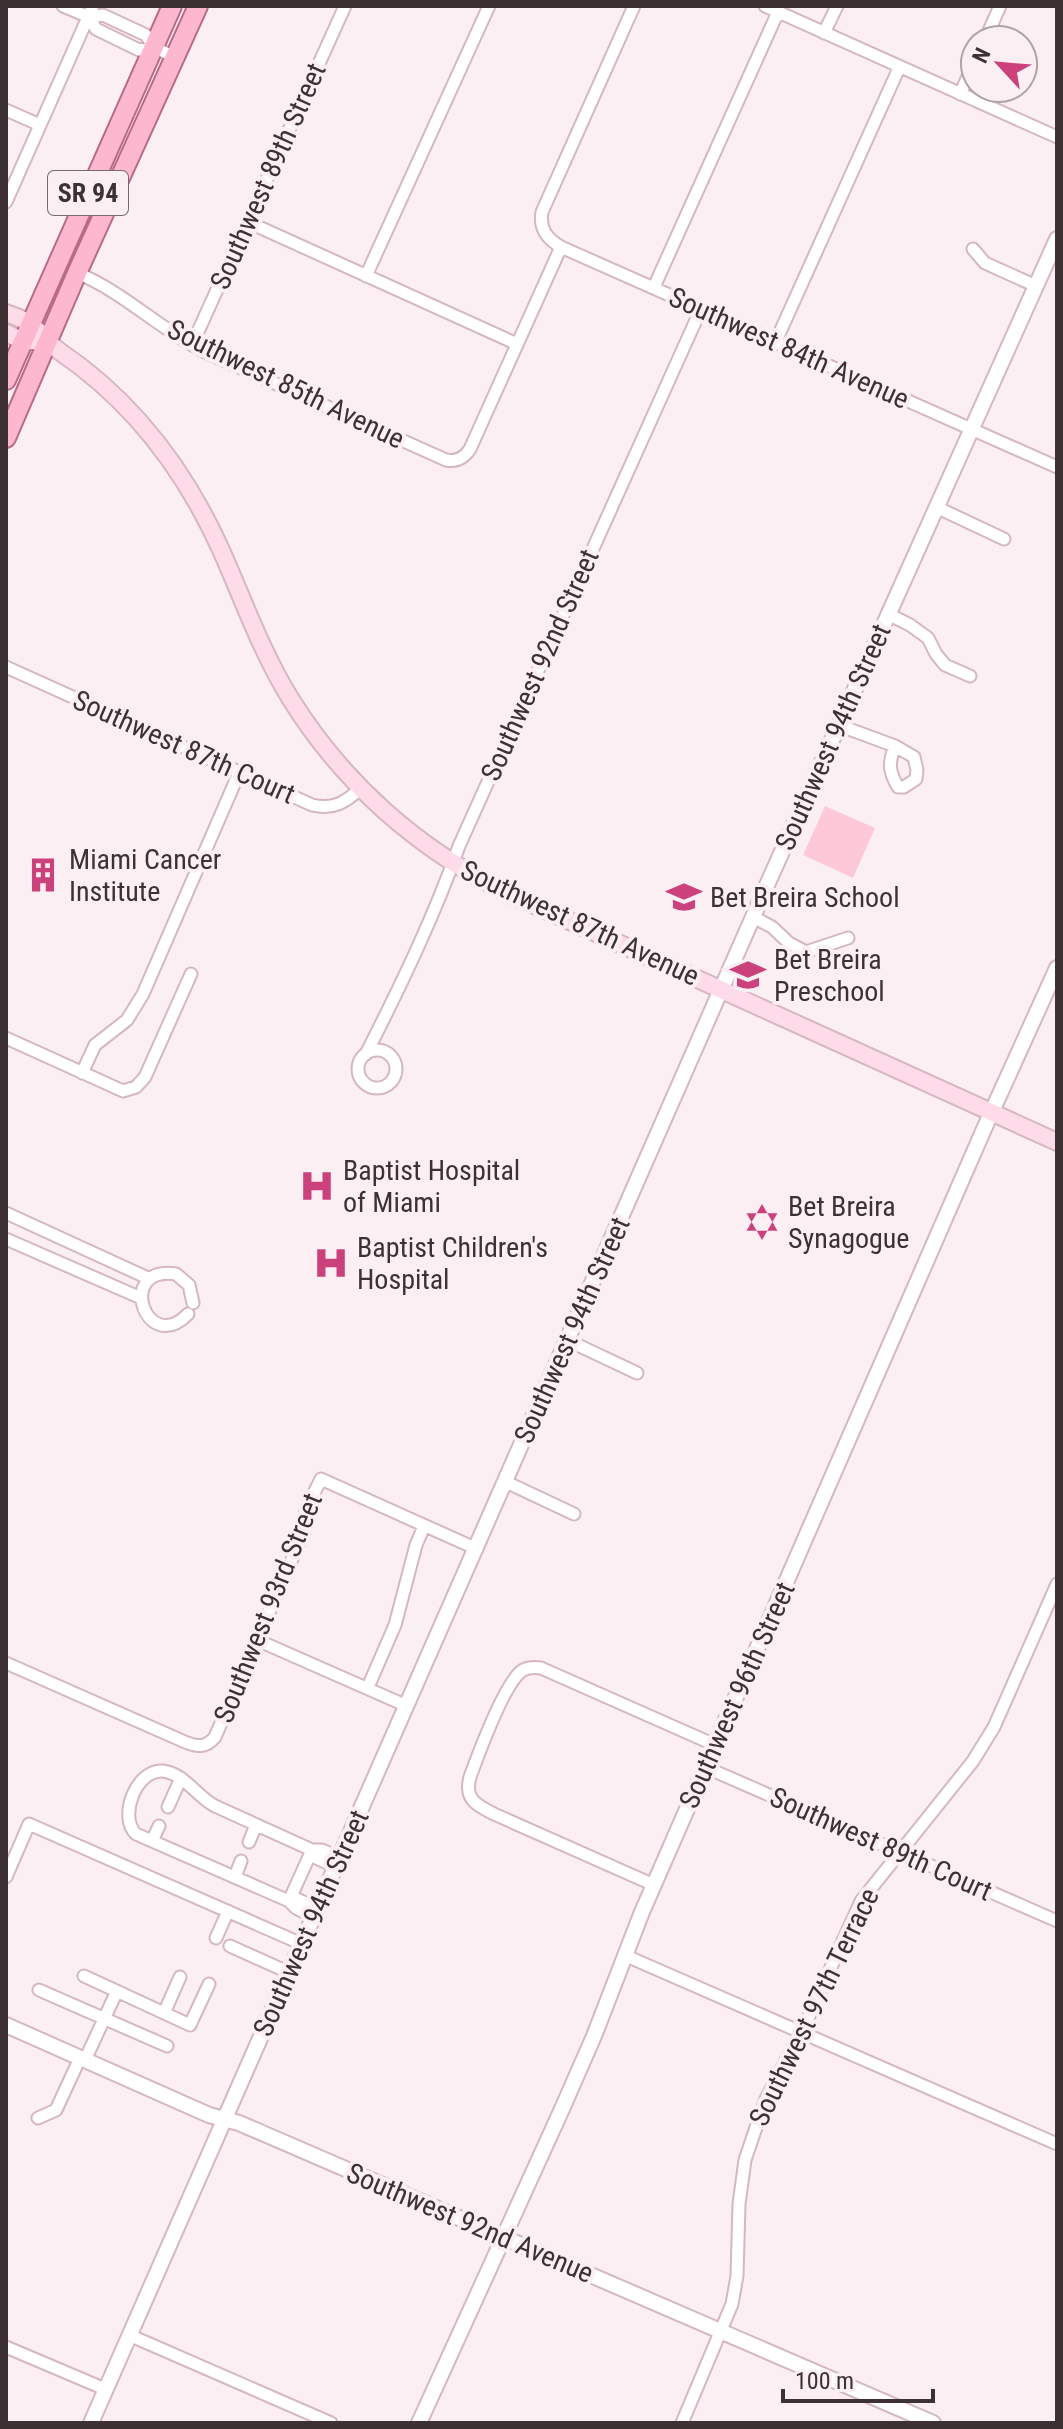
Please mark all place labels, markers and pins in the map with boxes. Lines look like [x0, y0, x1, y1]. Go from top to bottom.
place label: Miami Cancer Institute [69, 843, 221, 908]
building icon: Miami Cancer Institute [24, 856, 62, 894]
school or university icon: Bet Breira School [665, 878, 703, 916]
place label: Bet Breira School [710, 881, 900, 914]
place label: Bet Breira Preschool [774, 943, 885, 1008]
school or university icon: Bet Breira Preschool [729, 956, 767, 994]
place label: Baptist Hospital of Miami [343, 1154, 520, 1219]
hospital icon: Baptist Hospital of Miami [298, 1167, 336, 1205]
place label: Bet Breira Synagogue [788, 1190, 910, 1255]
synagogue icon: Bet Breira Synagogue [743, 1203, 781, 1241]
place label: Baptist Children's Hospital [357, 1231, 548, 1296]
hospital icon: Baptist Children's Hospital [312, 1244, 350, 1282]

